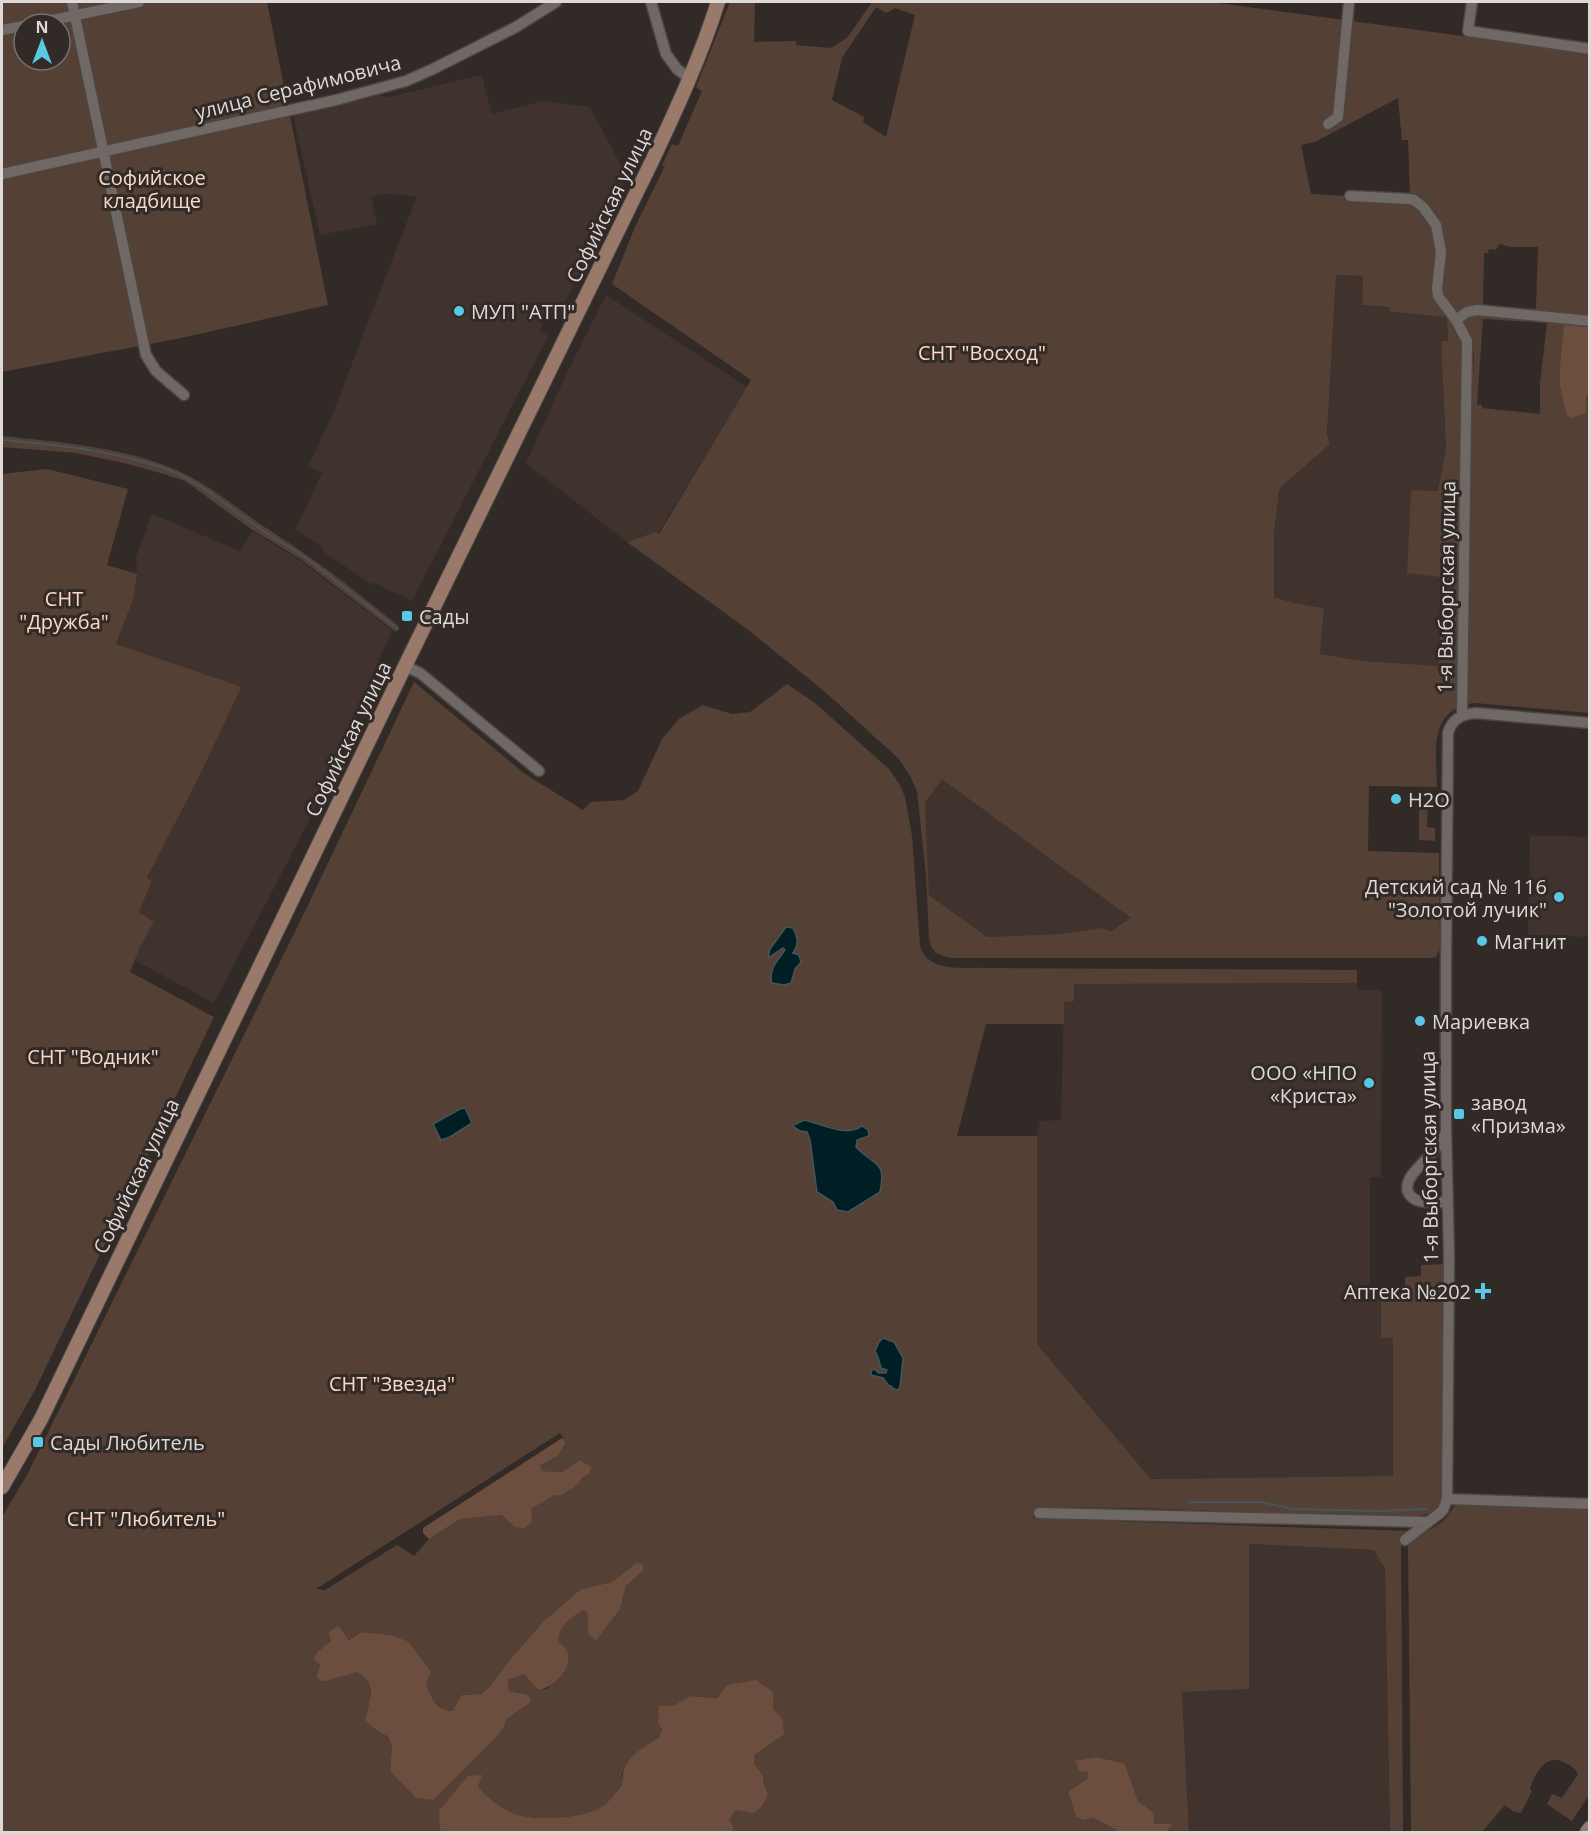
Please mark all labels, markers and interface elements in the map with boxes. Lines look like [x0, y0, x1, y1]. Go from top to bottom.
north arrow [12, 12, 72, 72]
text: N [35, 16, 49, 38]
street label: улица Серафимовича [192, 48, 404, 126]
street label: Софийская улица [560, 123, 658, 287]
park label: Софийское кладбище [98, 164, 206, 214]
place label: МУП "АТП" [471, 298, 575, 325]
marker: МУП "АТП" [452, 304, 466, 318]
park label: СНТ "Восход" [918, 339, 1046, 366]
street label: 1-я Выборгская улица [1431, 481, 1461, 693]
park label: СНТ "Дружба" [19, 585, 109, 635]
place label: Сады [419, 603, 470, 630]
marker: Сады [400, 609, 414, 623]
street label: Софийская улица [299, 657, 397, 821]
place label: H2O [1408, 786, 1450, 813]
marker: H2O [1389, 792, 1403, 806]
place label: Детский сад № 116 "Золотой лучик" [1365, 873, 1547, 923]
marker: Детский сад № 116 "Золотой лучик" [1552, 890, 1566, 904]
place label: Магнит [1494, 928, 1567, 955]
marker: Магнит [1475, 934, 1489, 948]
place label: Мариевка [1432, 1008, 1530, 1035]
marker: Мариевка [1413, 1014, 1427, 1028]
park label: СНТ "Водник" [27, 1043, 159, 1070]
street label: 1-я Выборгская улица [1414, 1051, 1444, 1263]
place label: ООО «НПО «Криста» [1250, 1059, 1357, 1109]
marker: ООО «НПО «Криста» [1362, 1076, 1376, 1090]
place label: завод «Призма» [1471, 1089, 1566, 1139]
street label: Софийская улица [87, 1094, 185, 1258]
marker: завод «Призма» [1452, 1107, 1466, 1121]
place label: Аптека №202 [1344, 1278, 1471, 1305]
marker: Аптека №202 [1476, 1284, 1490, 1298]
park label: СНТ "Звезда" [329, 1370, 455, 1397]
place label: Сады Любитель [50, 1429, 205, 1456]
marker: Сады Любитель [31, 1435, 45, 1449]
park label: СНТ "Любитель" [67, 1505, 225, 1532]

